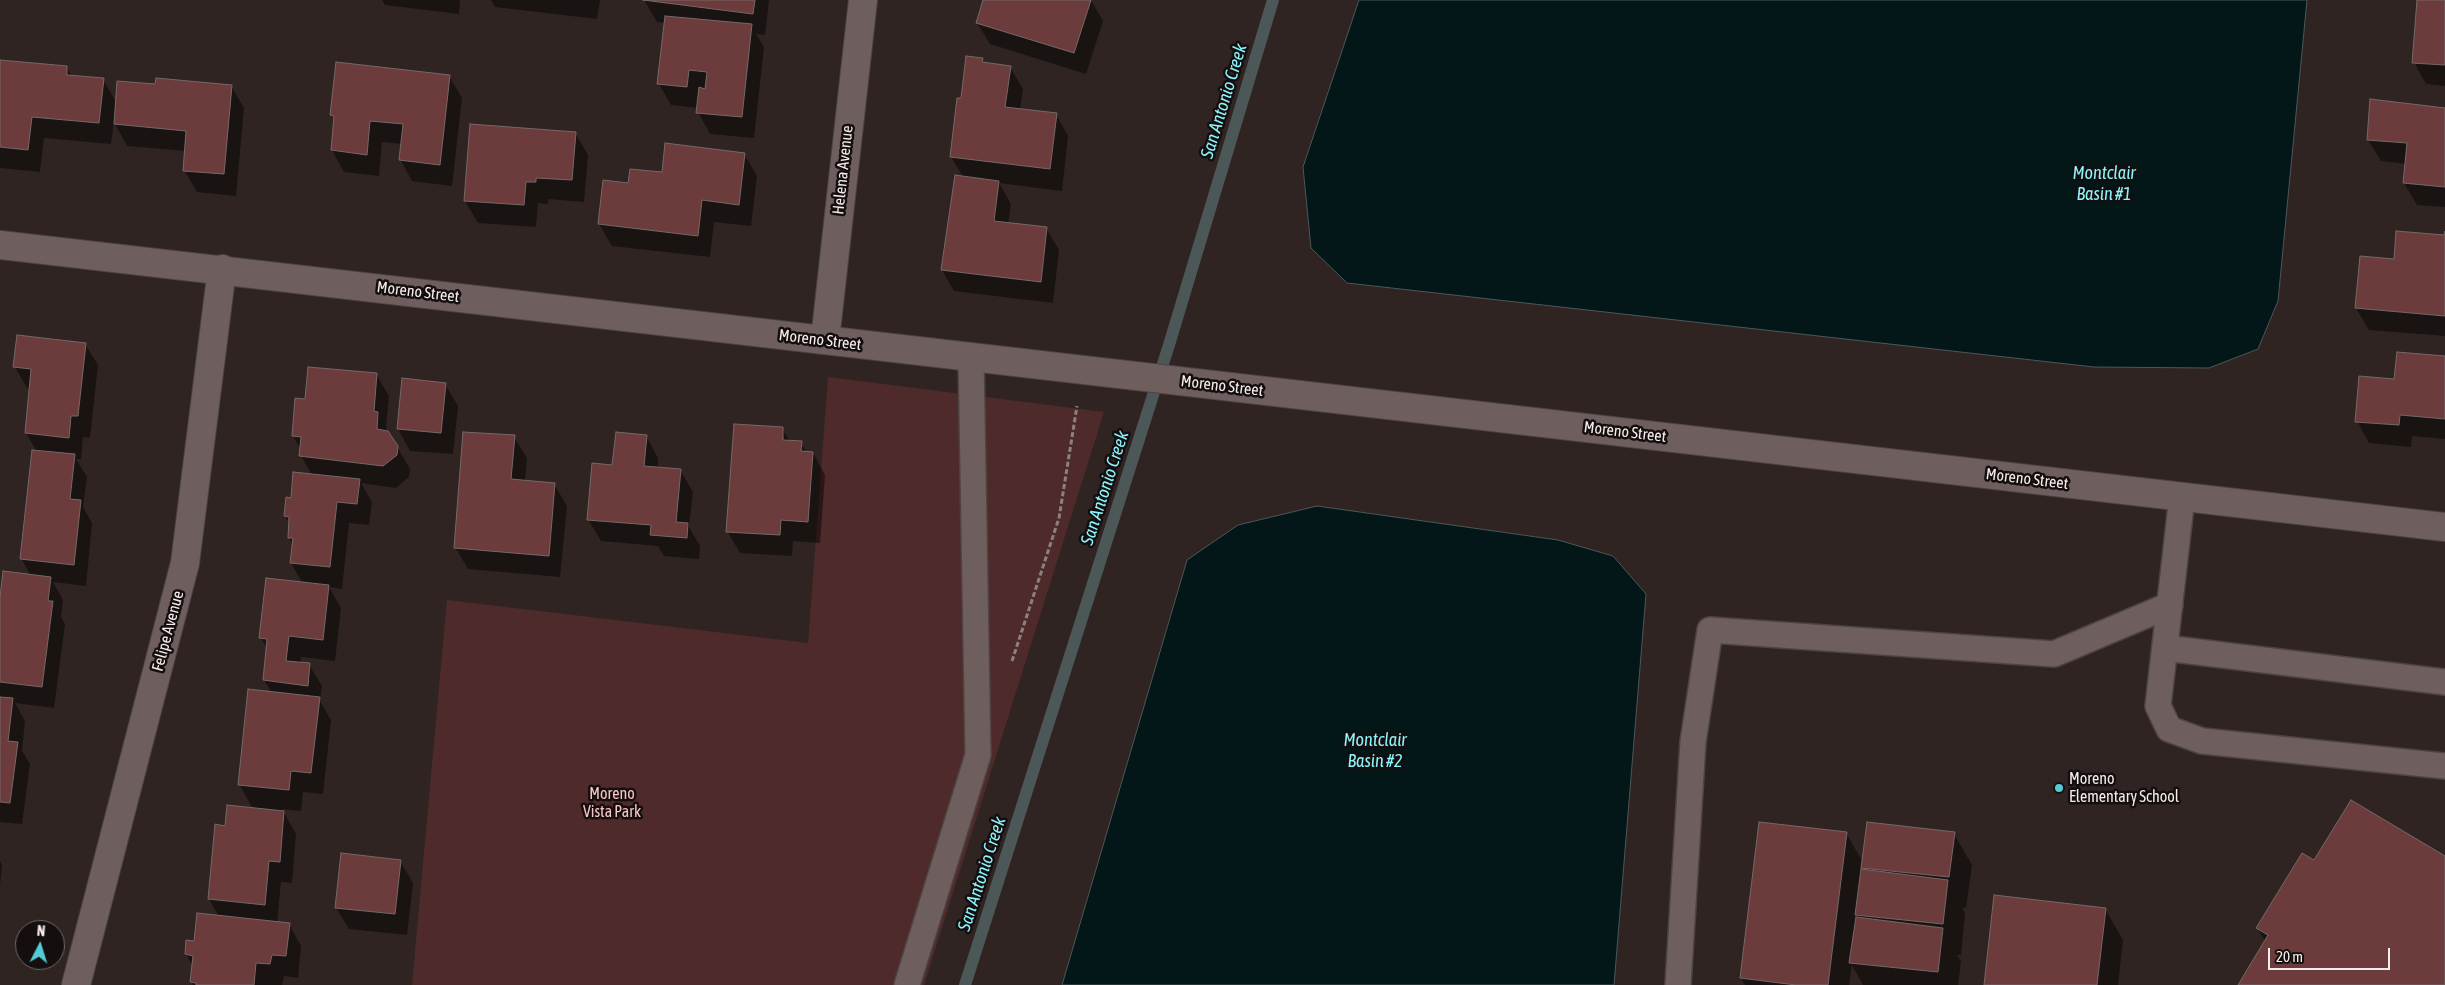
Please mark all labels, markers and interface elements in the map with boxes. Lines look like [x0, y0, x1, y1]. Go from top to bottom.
water label: San Antonio Creek [1196, 41, 1252, 161]
street label: Helena Avenue [829, 124, 857, 216]
water label: Montclair Basin #1 [2072, 162, 2136, 204]
street label: Moreno Street [376, 277, 460, 307]
street label: Moreno Street [778, 325, 862, 355]
street label: Moreno Street [1180, 371, 1264, 401]
street label: Moreno Street [1583, 417, 1667, 447]
water label: San Antonio Creek [1076, 428, 1134, 548]
street label: Moreno Street [1985, 464, 2069, 494]
street label: Felipe Avenue [148, 589, 188, 673]
water label: Montclair Basin #2 [1343, 729, 1407, 772]
place label: Moreno Elementary School [2069, 769, 2179, 807]
marker: Moreno Elementary School [2053, 782, 2065, 794]
park label: Moreno Vista Park [583, 784, 641, 822]
water label: San Antonio Creek [953, 814, 1011, 934]
north arrow [15, 920, 65, 970]
text: N [36, 923, 46, 939]
scale bar [2270, 938, 2392, 970]
text: 20 m [2276, 948, 2303, 965]

